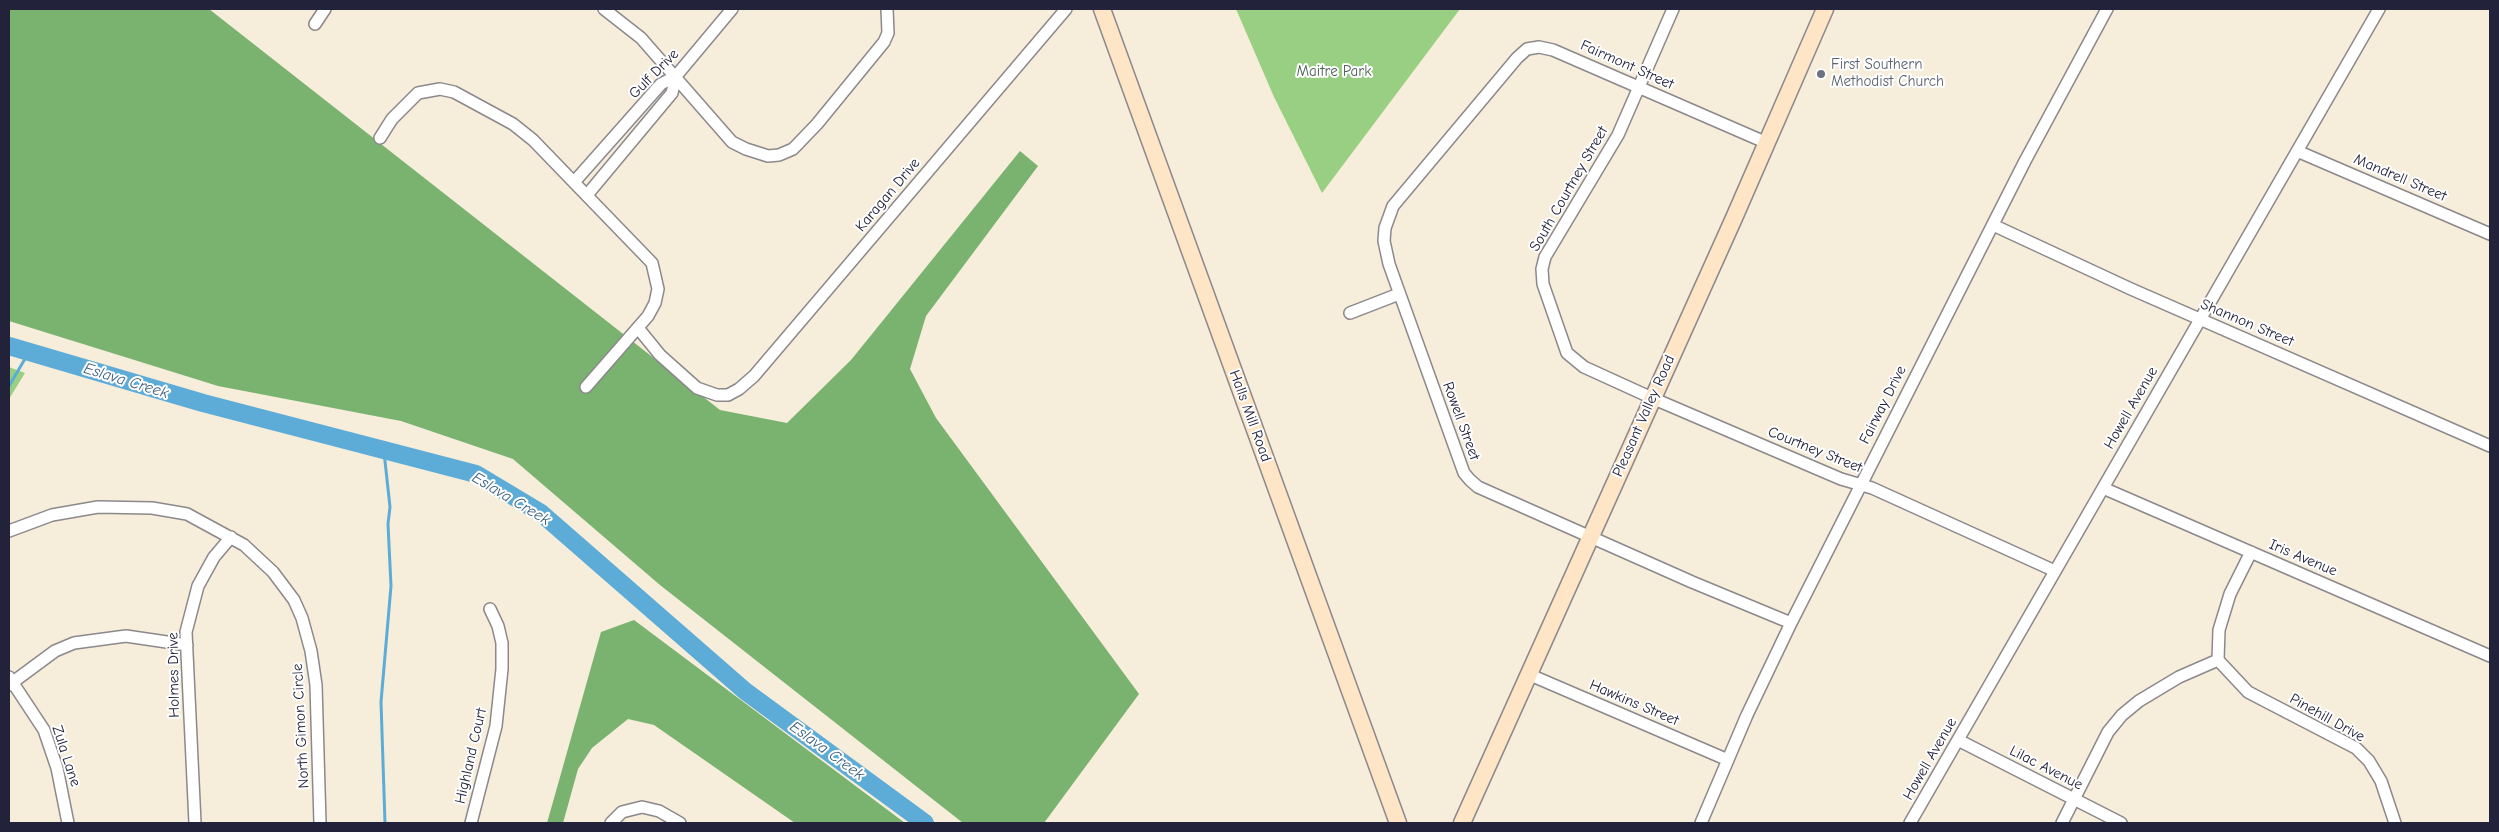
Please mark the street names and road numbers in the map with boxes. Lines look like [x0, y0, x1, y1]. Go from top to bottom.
street label: Fairmont Street [1577, 36, 1677, 94]
street label: Gulf Drive [625, 45, 683, 103]
street label: South Courtney Street [1526, 123, 1612, 255]
street label: Mandrell Street [2351, 150, 2449, 206]
street label: Karagan Drive [852, 154, 924, 236]
street label: Shannon Street [2198, 295, 2296, 351]
street label: Pleasant Valley Road [1609, 352, 1679, 480]
street label: Fairway Drive [1856, 363, 1910, 447]
street label: Howell Avenue [2100, 364, 2162, 452]
street label: Halls Mill Road [1225, 368, 1275, 464]
street label: Rowell Street [1439, 379, 1483, 463]
street label: Courtney Street [1765, 423, 1865, 477]
street label: Iris Avenue [2266, 536, 2340, 580]
street label: Holmes Drive [164, 632, 184, 718]
street label: North Gimon Circle [289, 663, 313, 789]
street label: Hawkins Street [1587, 676, 1681, 730]
street label: Pinehill Drive [2286, 690, 2368, 746]
street label: Highland Court [451, 706, 491, 806]
street label: Howell Avenue [1899, 715, 1961, 803]
street label: Zula Lane [48, 723, 84, 789]
street label: Lilac Avenue [2006, 742, 2086, 794]

